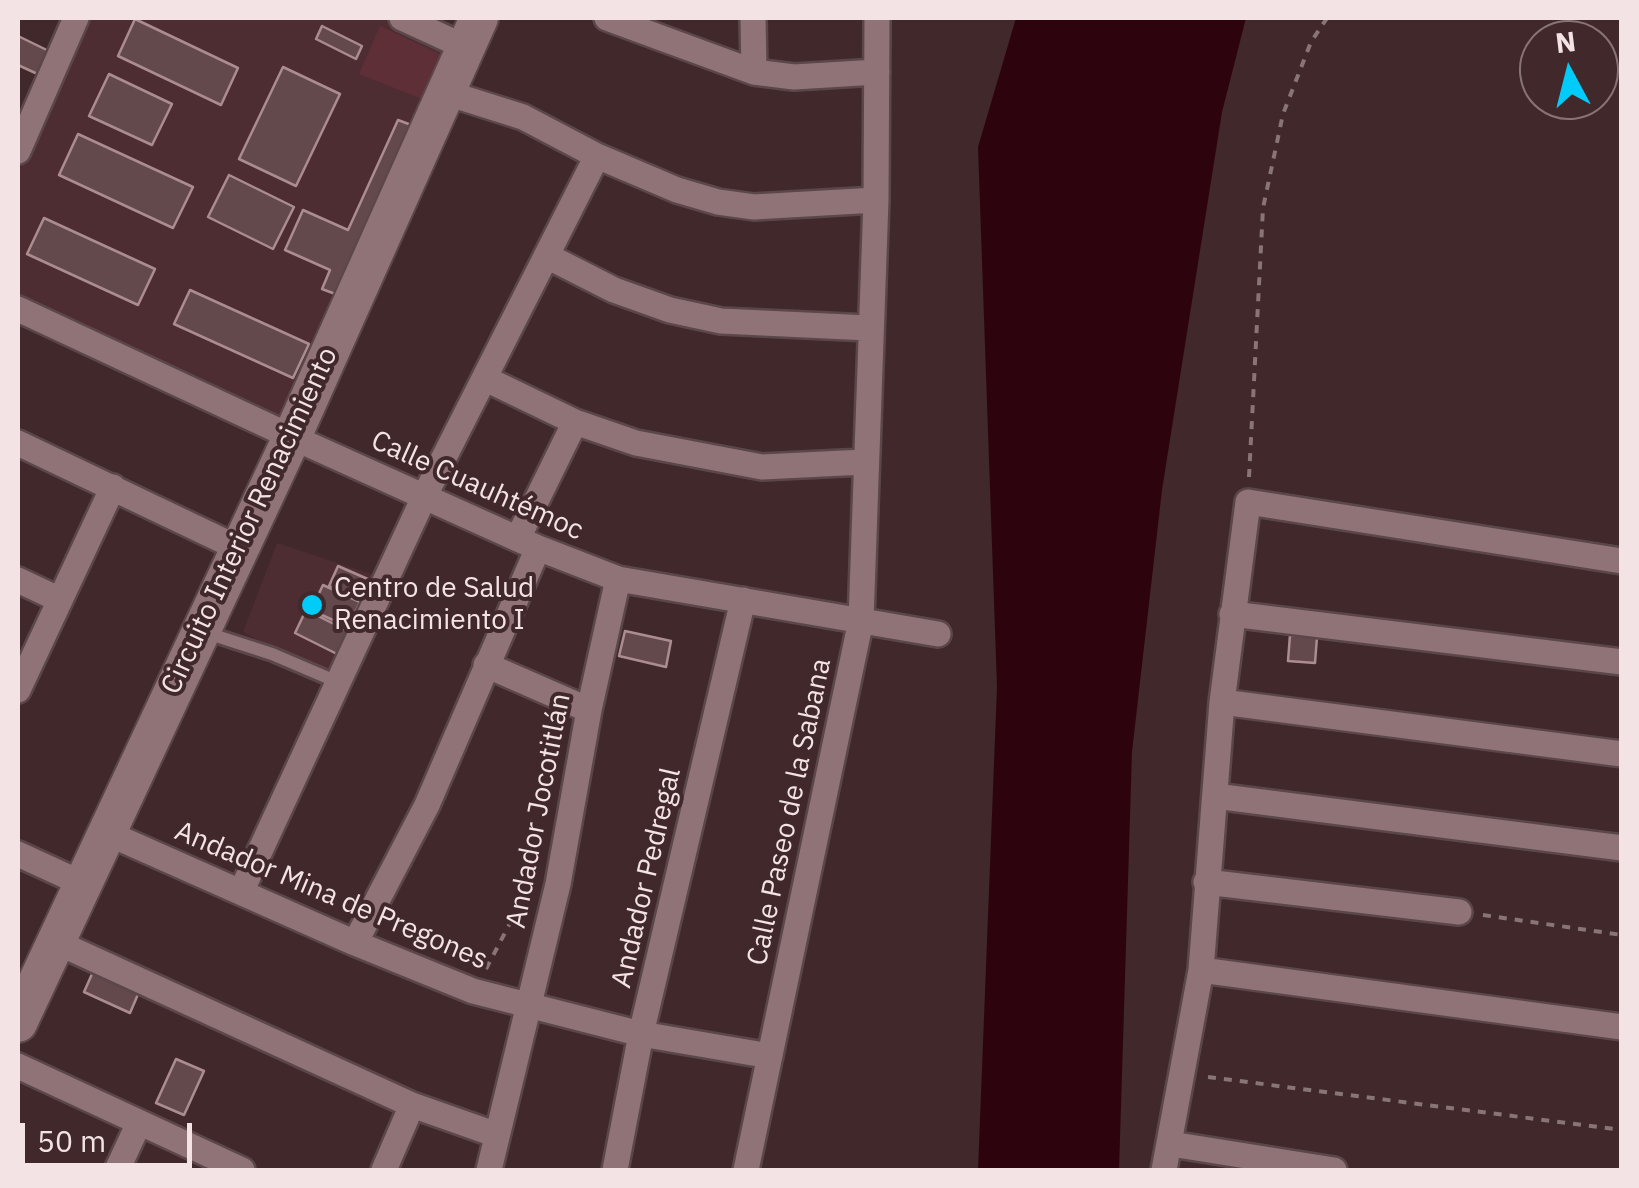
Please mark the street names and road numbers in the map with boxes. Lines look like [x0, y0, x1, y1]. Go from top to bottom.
street label: Circuito Interior Renacimiento [155, 342, 345, 700]
street label: Calle Cuauhtémoc [366, 424, 588, 548]
street label: Calle Paseo de la Sabana [741, 655, 839, 969]
street label: Andador Jocotitlán [500, 691, 578, 931]
street label: Andador Pedregal [605, 765, 689, 991]
street label: Andador Mina de Pregones [169, 815, 493, 977]

